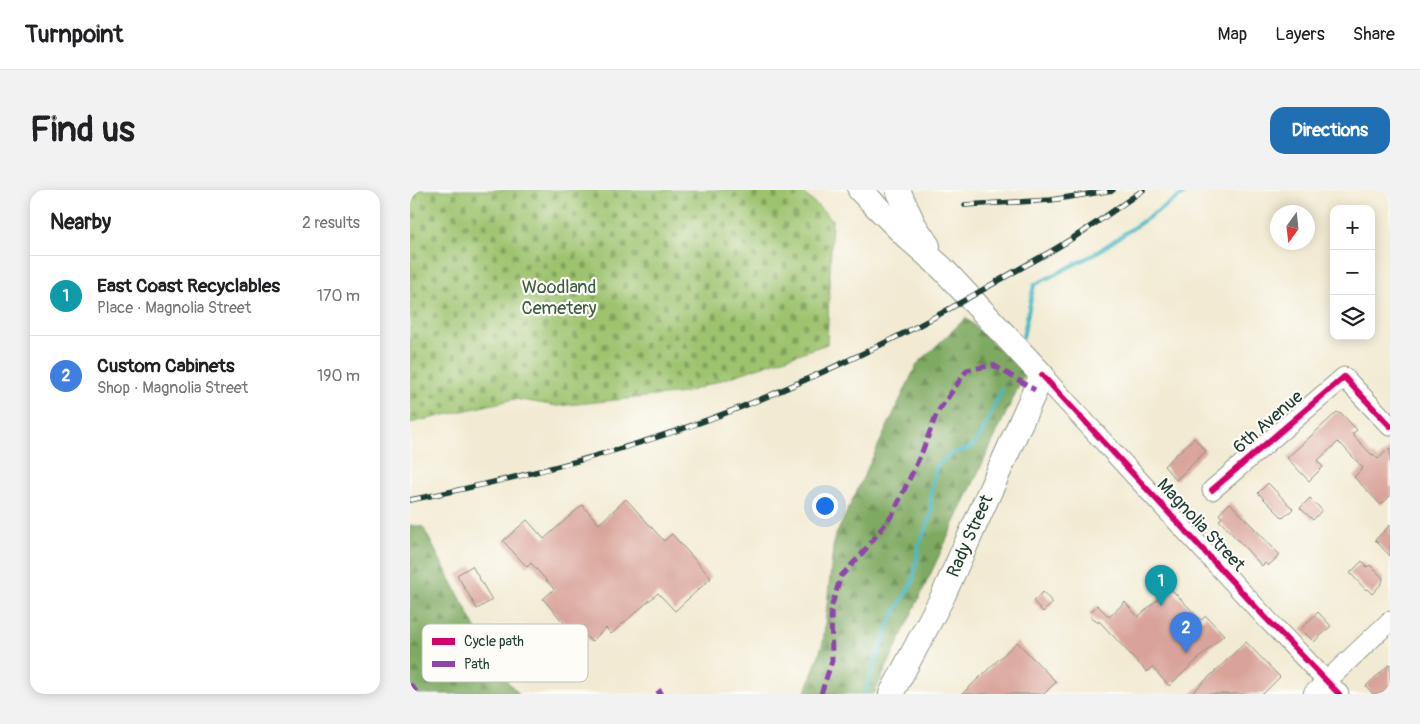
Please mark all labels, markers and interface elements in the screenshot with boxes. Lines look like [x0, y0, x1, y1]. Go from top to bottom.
text: Turnpoint [25, 20, 123, 49]
text: Map [1218, 23, 1247, 46]
text: Layers [1275, 23, 1325, 46]
text: Share [1353, 23, 1395, 46]
button: Directions [1270, 107, 1390, 154]
text: Find us [30, 108, 135, 152]
north arrow [1270, 205, 1315, 250]
map controls [1330, 205, 1375, 340]
button: + [1330, 205, 1375, 250]
text: Nearby [50, 209, 111, 236]
text: 2 results [302, 213, 360, 233]
button: − [1330, 250, 1375, 295]
text: East Coast Recyclables [97, 274, 280, 298]
park label: Woodland Cemetery [522, 276, 597, 320]
text: 1 [63, 286, 69, 306]
text: 170 m [317, 286, 360, 306]
button: layers [1330, 295, 1375, 340]
text: Place · Magnolia Street [97, 298, 251, 318]
text: Custom Cabinets [97, 354, 234, 378]
text: 2 [62, 366, 70, 386]
text: 190 m [317, 366, 360, 386]
text: Shop · Magnolia Street [97, 378, 248, 398]
street label: 6th Avenue [1228, 385, 1308, 459]
street label: Magnolia Street [1152, 474, 1251, 577]
street label: Rady Street [942, 490, 999, 581]
your location [812, 493, 838, 519]
pin: 1 [1145, 565, 1177, 606]
pin: 2 [1170, 612, 1202, 653]
legend [422, 624, 588, 682]
text: Cycle path [464, 633, 524, 650]
text: Path [464, 656, 489, 673]

